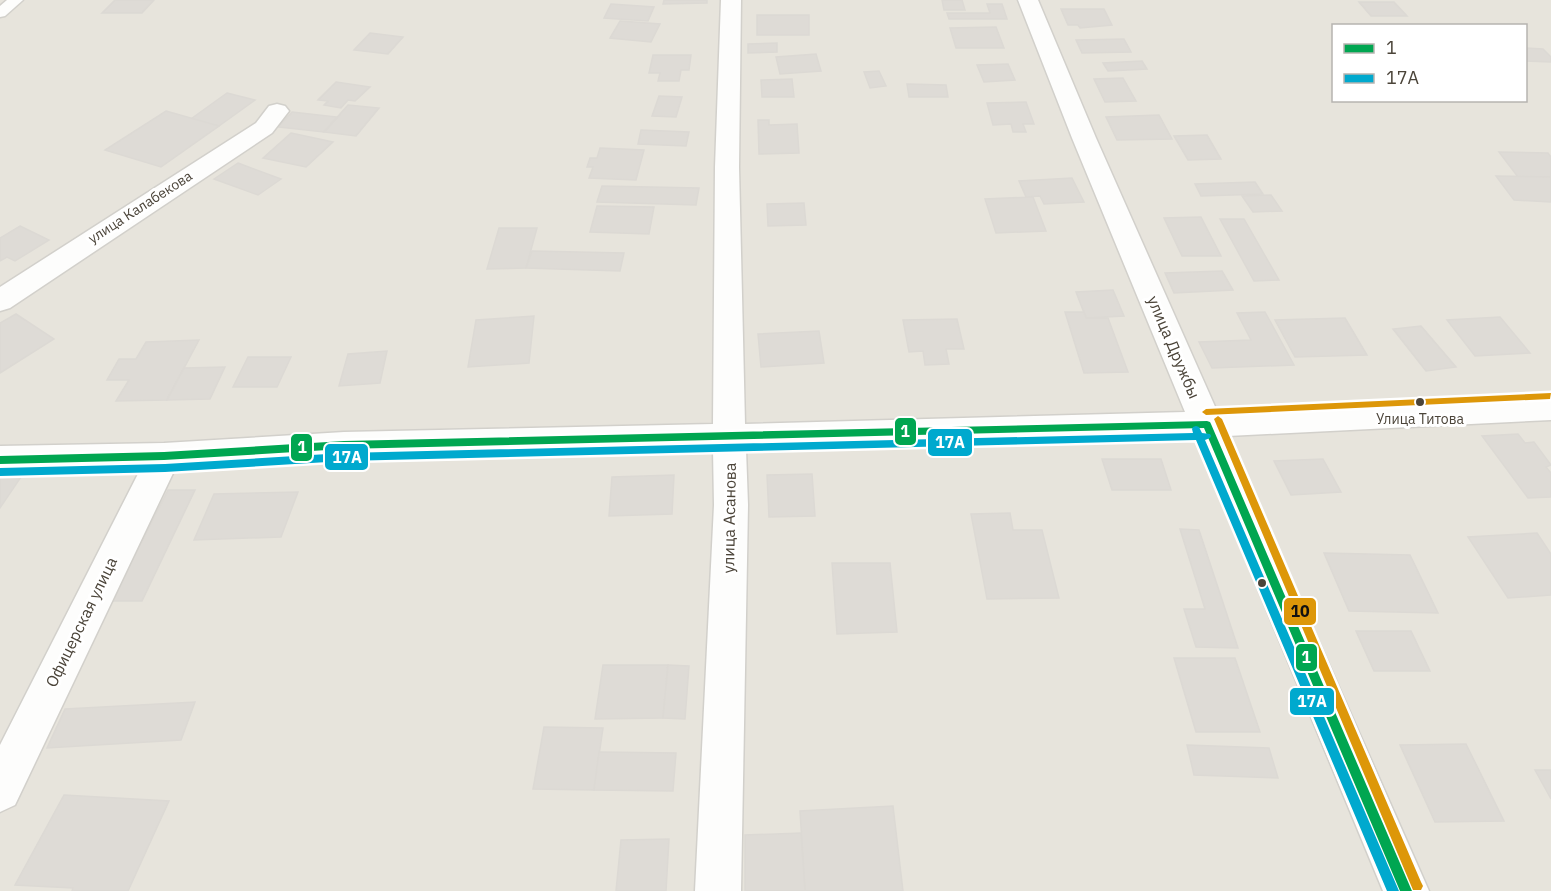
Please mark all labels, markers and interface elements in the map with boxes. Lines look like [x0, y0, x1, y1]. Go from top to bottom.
legend [1332, 24, 1527, 102]
text: 1 [1386, 36, 1397, 59]
text: 17А [1386, 66, 1420, 89]
street label: улица Калабекова [85, 166, 196, 247]
street label: улица Дружбы [1143, 293, 1205, 401]
marker: Улица Титова [1414, 396, 1426, 408]
place label: Улица Титова [1376, 410, 1464, 428]
line badge: 1 [894, 417, 917, 446]
text: 1 [900, 421, 910, 441]
line badge: 17А [927, 428, 973, 457]
text: 17А [935, 432, 965, 452]
line badge: 1 [290, 433, 313, 462]
text: 1 [297, 437, 307, 457]
line badge: 17А [324, 443, 369, 471]
text: 17А [332, 447, 362, 467]
street label: улица Асанова [718, 462, 740, 574]
street label: Офицерская улица [41, 553, 121, 690]
unlabelled marker [1256, 577, 1268, 589]
line badge: 10 [1283, 597, 1317, 626]
text: 10 [1290, 601, 1310, 621]
line badge: 1 [1295, 643, 1318, 672]
text: 1 [1301, 647, 1311, 667]
line badge: 17А [1289, 687, 1335, 716]
text: 17А [1297, 691, 1327, 711]

